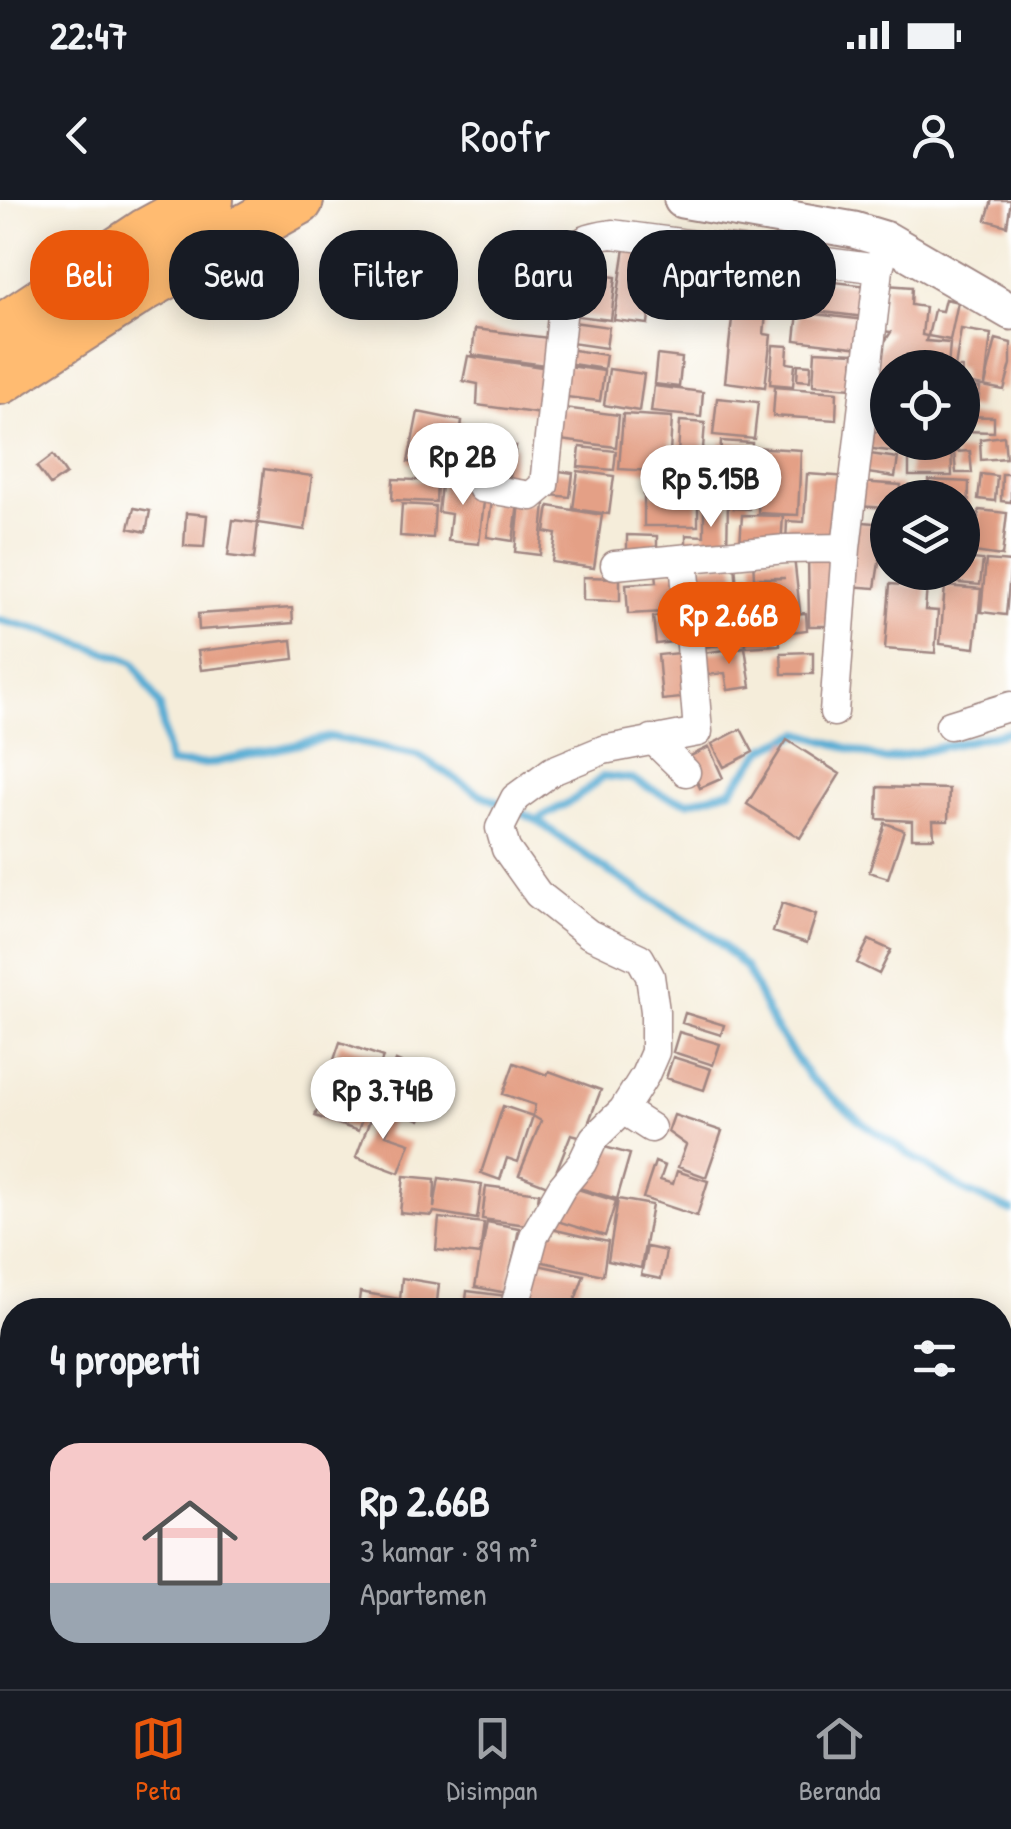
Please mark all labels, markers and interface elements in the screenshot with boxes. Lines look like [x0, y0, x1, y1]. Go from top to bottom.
text: 22:47 [50, 9, 127, 61]
text: Roofr [460, 105, 551, 166]
icon: back [50, 108, 105, 163]
icon: person [906, 108, 961, 163]
chip: Beli [30, 230, 149, 320]
chip: Sewa [169, 230, 299, 320]
chip: Filter [319, 230, 458, 320]
chip: Baru [478, 230, 607, 320]
chip: Apartemen [627, 230, 836, 320]
map controls [870, 350, 980, 590]
button: locate [870, 350, 980, 460]
pin: Rp 2B [393, 423, 533, 508]
text: Rp 2B [430, 434, 496, 477]
pin: Rp 5.15B [608, 445, 814, 530]
text: Rp 5.15B [662, 456, 760, 499]
button: layers [870, 480, 980, 590]
pin: Rp 2.66B [626, 582, 832, 667]
text: Rp 2.66B [679, 593, 779, 636]
pin: Rp 3.74B [280, 1057, 486, 1142]
text: Rp 3.74B [333, 1068, 433, 1111]
text: 4 properti [50, 1330, 201, 1387]
icon: filters [907, 1331, 962, 1386]
text: Rp 2.66B [360, 1472, 490, 1529]
icon: home [130, 1483, 250, 1603]
text: 3 kamar · 89 m² [360, 1529, 537, 1572]
text: Apartemen [360, 1572, 487, 1615]
tab: Peta [131, 1711, 186, 1809]
tab: Disimpan [447, 1711, 538, 1809]
tab: Beranda [799, 1711, 880, 1809]

